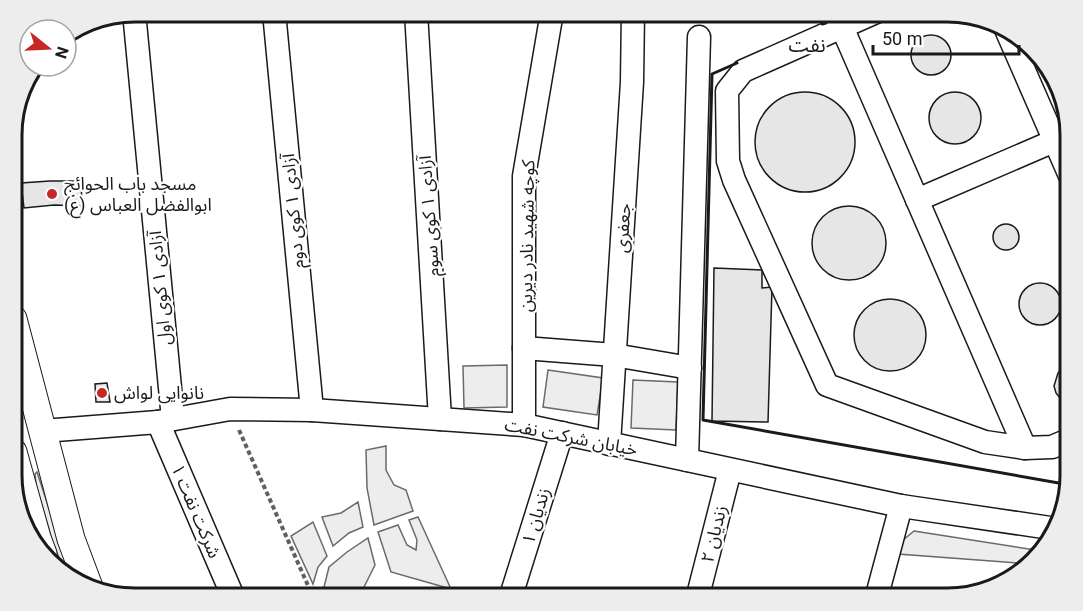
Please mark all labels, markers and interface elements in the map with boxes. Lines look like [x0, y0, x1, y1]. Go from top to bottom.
north arrow [18, 18, 78, 78]
scale bar [873, 18, 1018, 56]
text: 50 m [882, 28, 922, 49]
district label: نفت [788, 33, 826, 57]
text: N [51, 44, 73, 61]
street label: آزادی ۱ کوی دوم [277, 151, 312, 270]
street label: آزادی ۱ کوی سوم [414, 154, 447, 277]
street label: کوچه شهید نادر دیرین [515, 159, 539, 312]
place label: مسجد باب الحوائج ابوالفضل العباس (ع) [64, 173, 212, 219]
marker: مسجد باب الحوائج ابوالفضل العباس (ع) [45, 187, 59, 201]
street label: جعفری [610, 202, 636, 254]
street label: آزادی ۱ کوی اول [144, 229, 176, 346]
place label: نانوایی لواش [114, 382, 204, 404]
marker: نانوایی لواش [95, 386, 109, 400]
street label: خیابان شرکت نفت [503, 413, 639, 461]
street label: شرکت نفت ۱ [166, 461, 226, 561]
street label: زندیان ۱ [517, 485, 555, 547]
street label: زندیان ۲ [696, 503, 732, 565]

